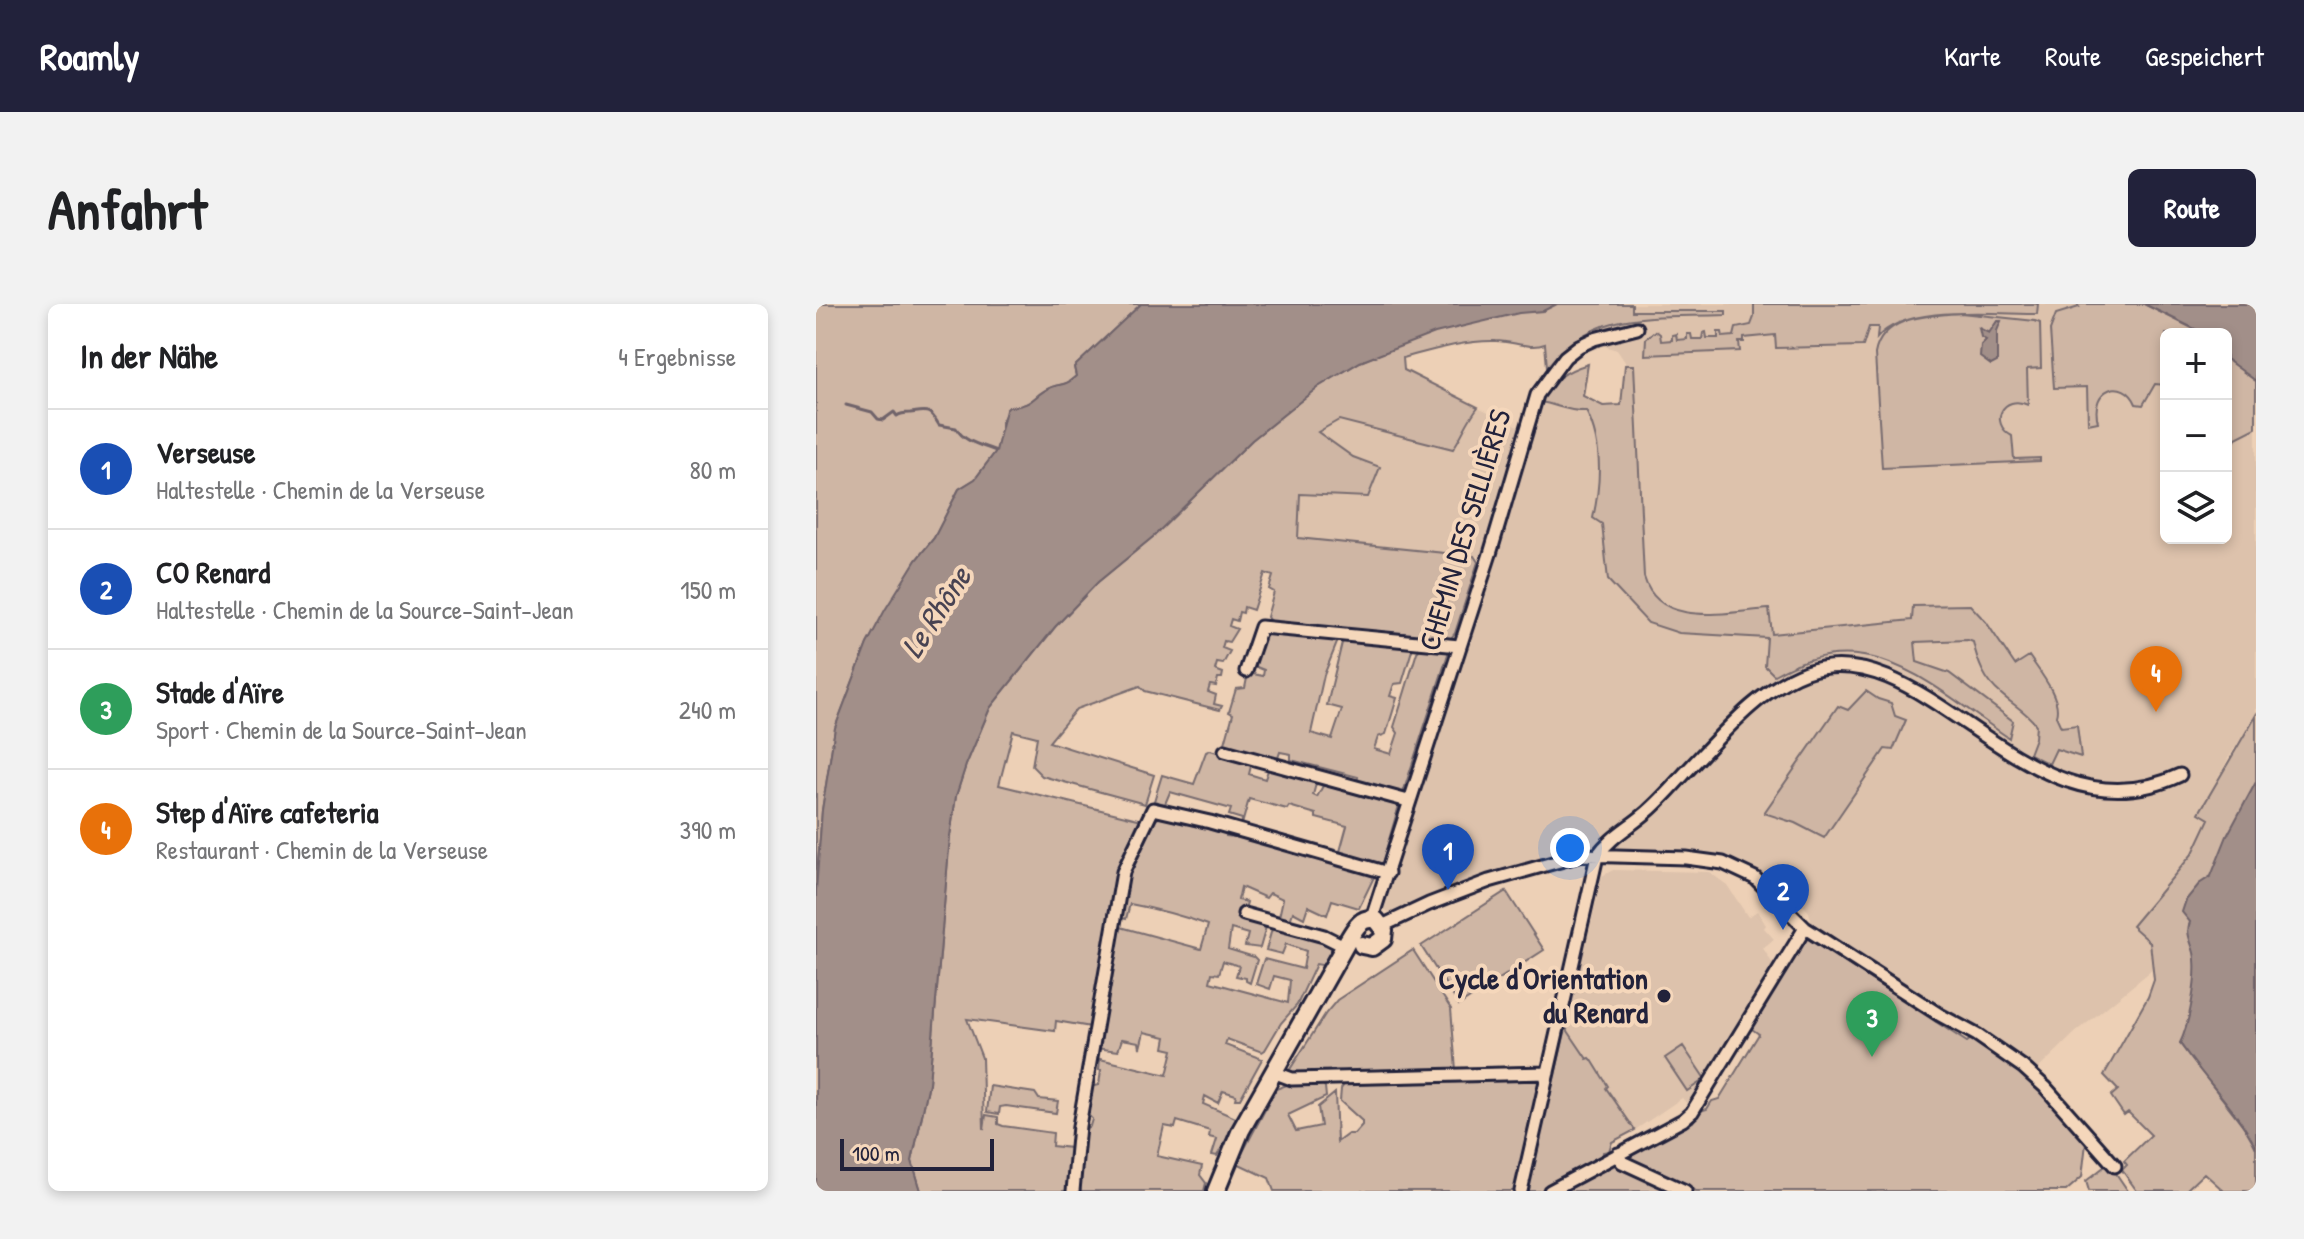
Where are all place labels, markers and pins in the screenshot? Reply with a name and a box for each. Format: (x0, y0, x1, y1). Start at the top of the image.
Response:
pin: 4 (2130, 646, 2182, 712)
pin: 1 (1422, 824, 1474, 890)
pin: 2 (1757, 864, 1809, 930)
place label: Cycle d'Orientation du Renard (1439, 958, 1648, 1032)
marker: Cycle d'Orientation du Renard (1655, 987, 1673, 1005)
pin: 3 (1846, 991, 1898, 1057)

